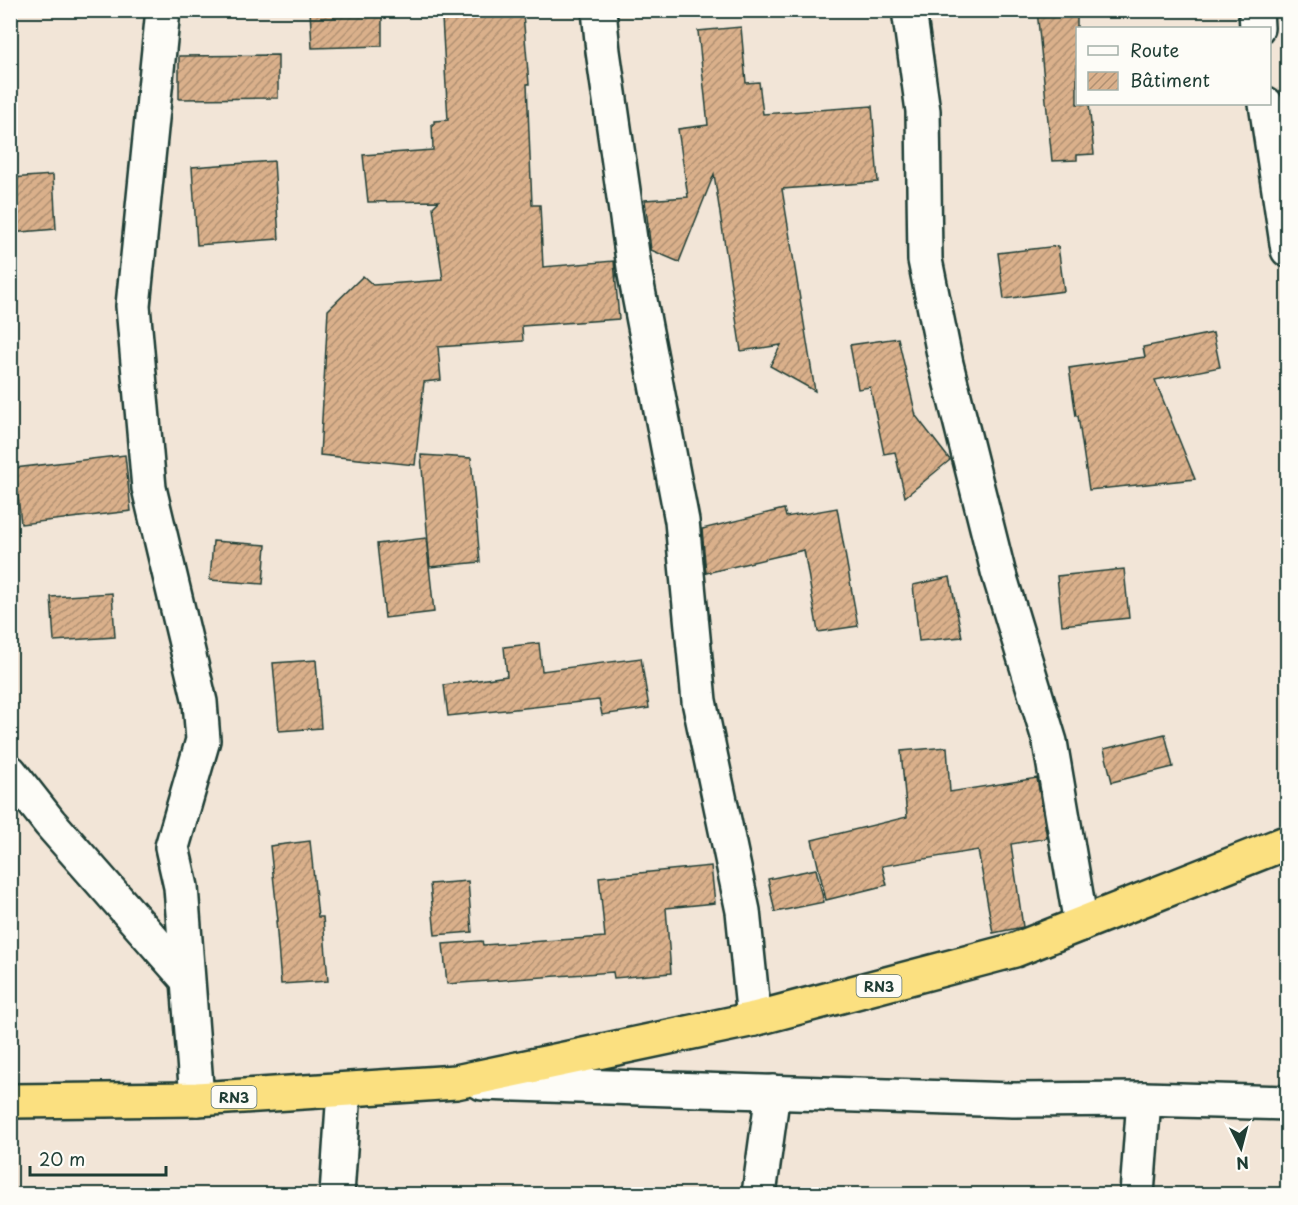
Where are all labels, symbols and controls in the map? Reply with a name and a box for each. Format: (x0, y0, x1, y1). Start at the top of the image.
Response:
legend (1076, 27, 1271, 105)
text: Route (1130, 36, 1180, 63)
text: Bâtiment (1130, 66, 1210, 93)
road number: RN3 (856, 975, 902, 997)
road number: RN3 (212, 1086, 256, 1108)
north arrow (1211, 1118, 1271, 1178)
scale bar (30, 1139, 166, 1177)
text: 20 m (39, 1145, 85, 1172)
text: N (1235, 1151, 1250, 1177)

